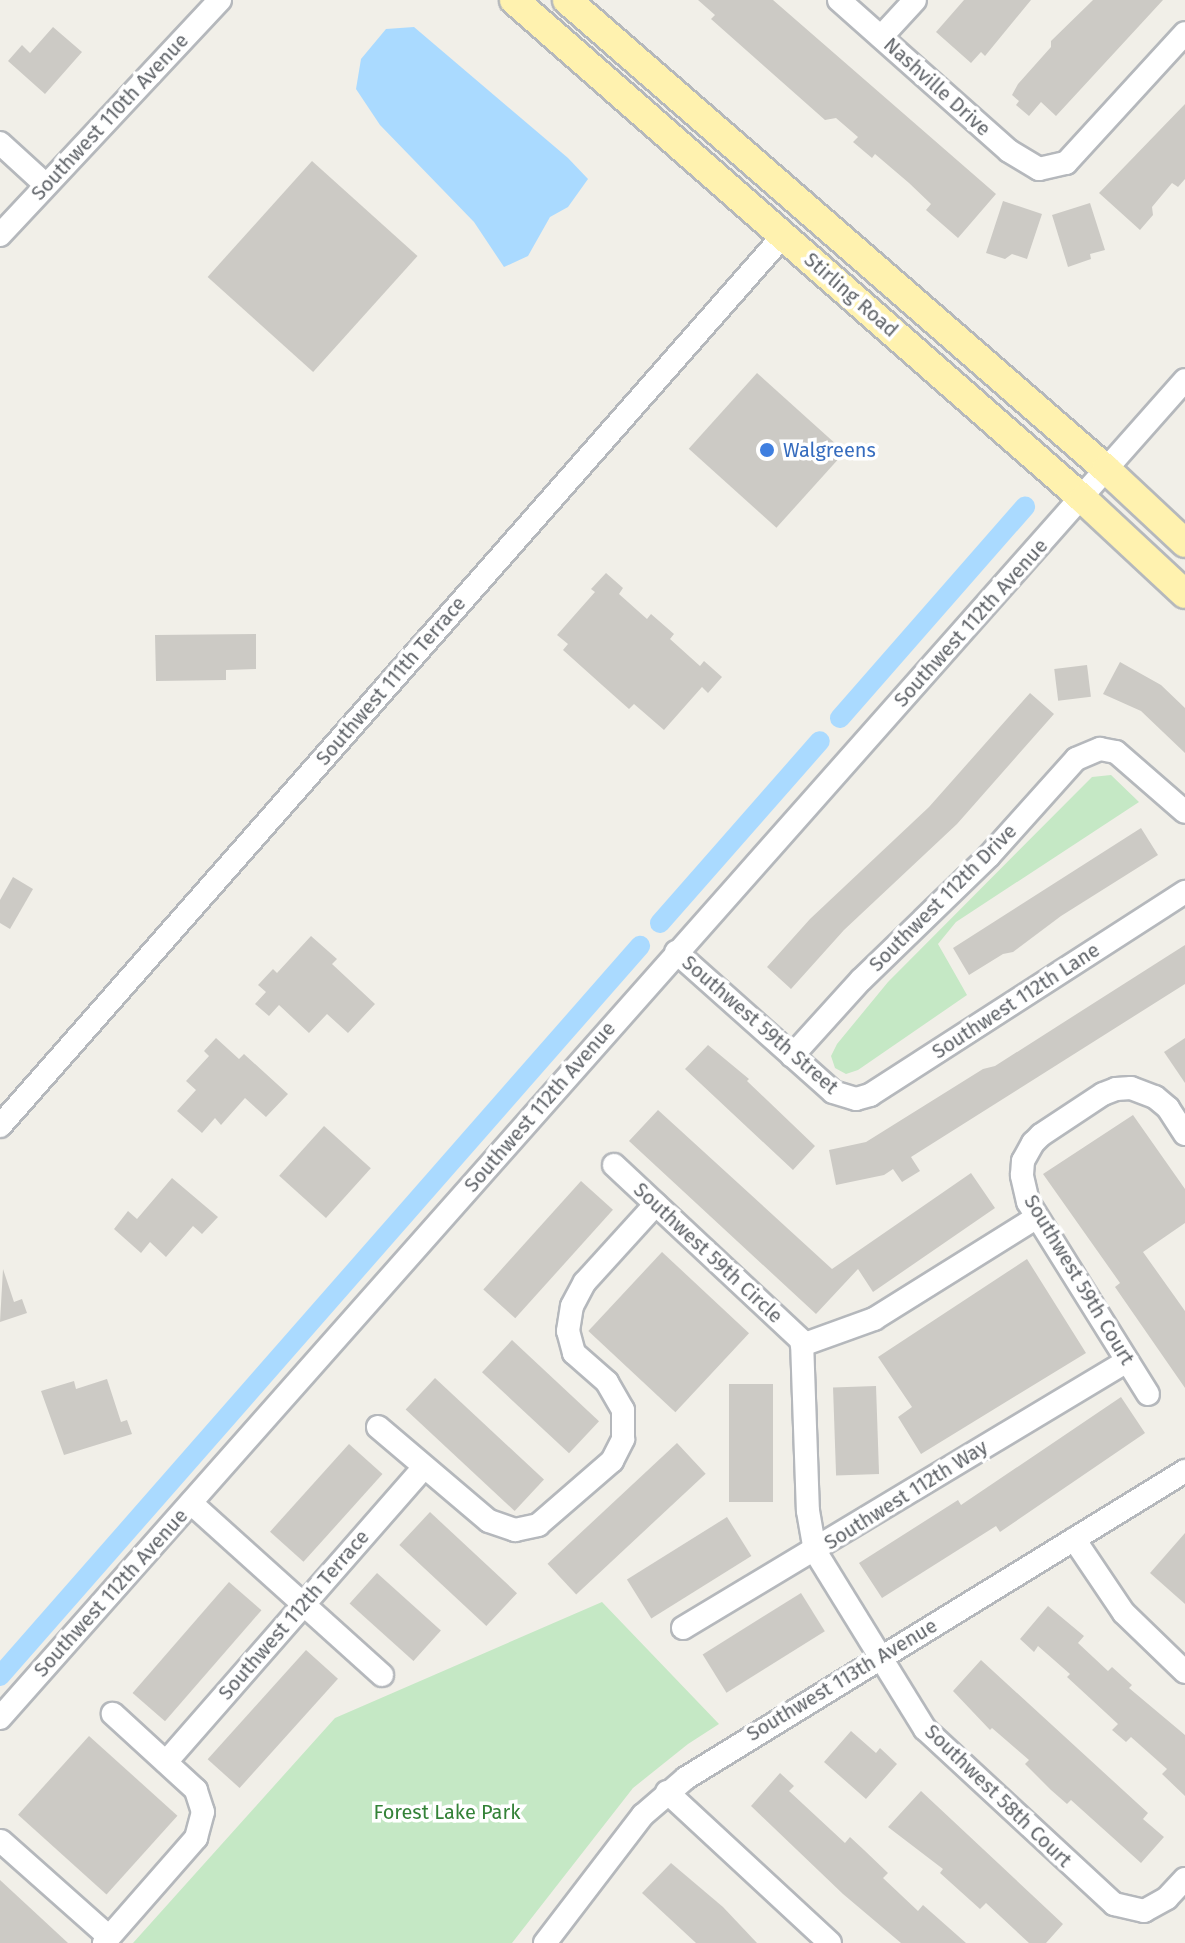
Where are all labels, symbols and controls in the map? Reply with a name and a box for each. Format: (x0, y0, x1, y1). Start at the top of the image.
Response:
street label: Southwest 110th Avenue (27, 29, 193, 205)
street label: Nashville Drive (879, 33, 995, 141)
street label: Stirling Road (799, 248, 903, 342)
place label: Walgreens (783, 438, 876, 462)
marker: Walgreens (758, 441, 776, 459)
street label: Southwest 112th Avenue (889, 534, 1053, 712)
street label: Southwest 111th Terrace (311, 592, 471, 770)
street label: Southwest 112th Drive (864, 819, 1022, 977)
street label: Southwest 112th Lane (928, 938, 1104, 1064)
street label: Southwest 59th Street (677, 951, 843, 1099)
street label: Southwest 112th Avenue (459, 1017, 621, 1197)
street label: Southwest 59th Circle (629, 1178, 787, 1328)
street label: Southwest 59th Court (1019, 1191, 1139, 1369)
street label: Southwest 112th Way (820, 1435, 992, 1555)
street label: Southwest 112th Avenue (29, 1504, 193, 1682)
street label: Southwest 112th Terrace (214, 1525, 374, 1705)
street label: Southwest 113th Avenue (742, 1614, 942, 1746)
street label: Southwest 58th Court (920, 1720, 1076, 1872)
park label: Forest Lake Park (374, 1800, 520, 1824)

